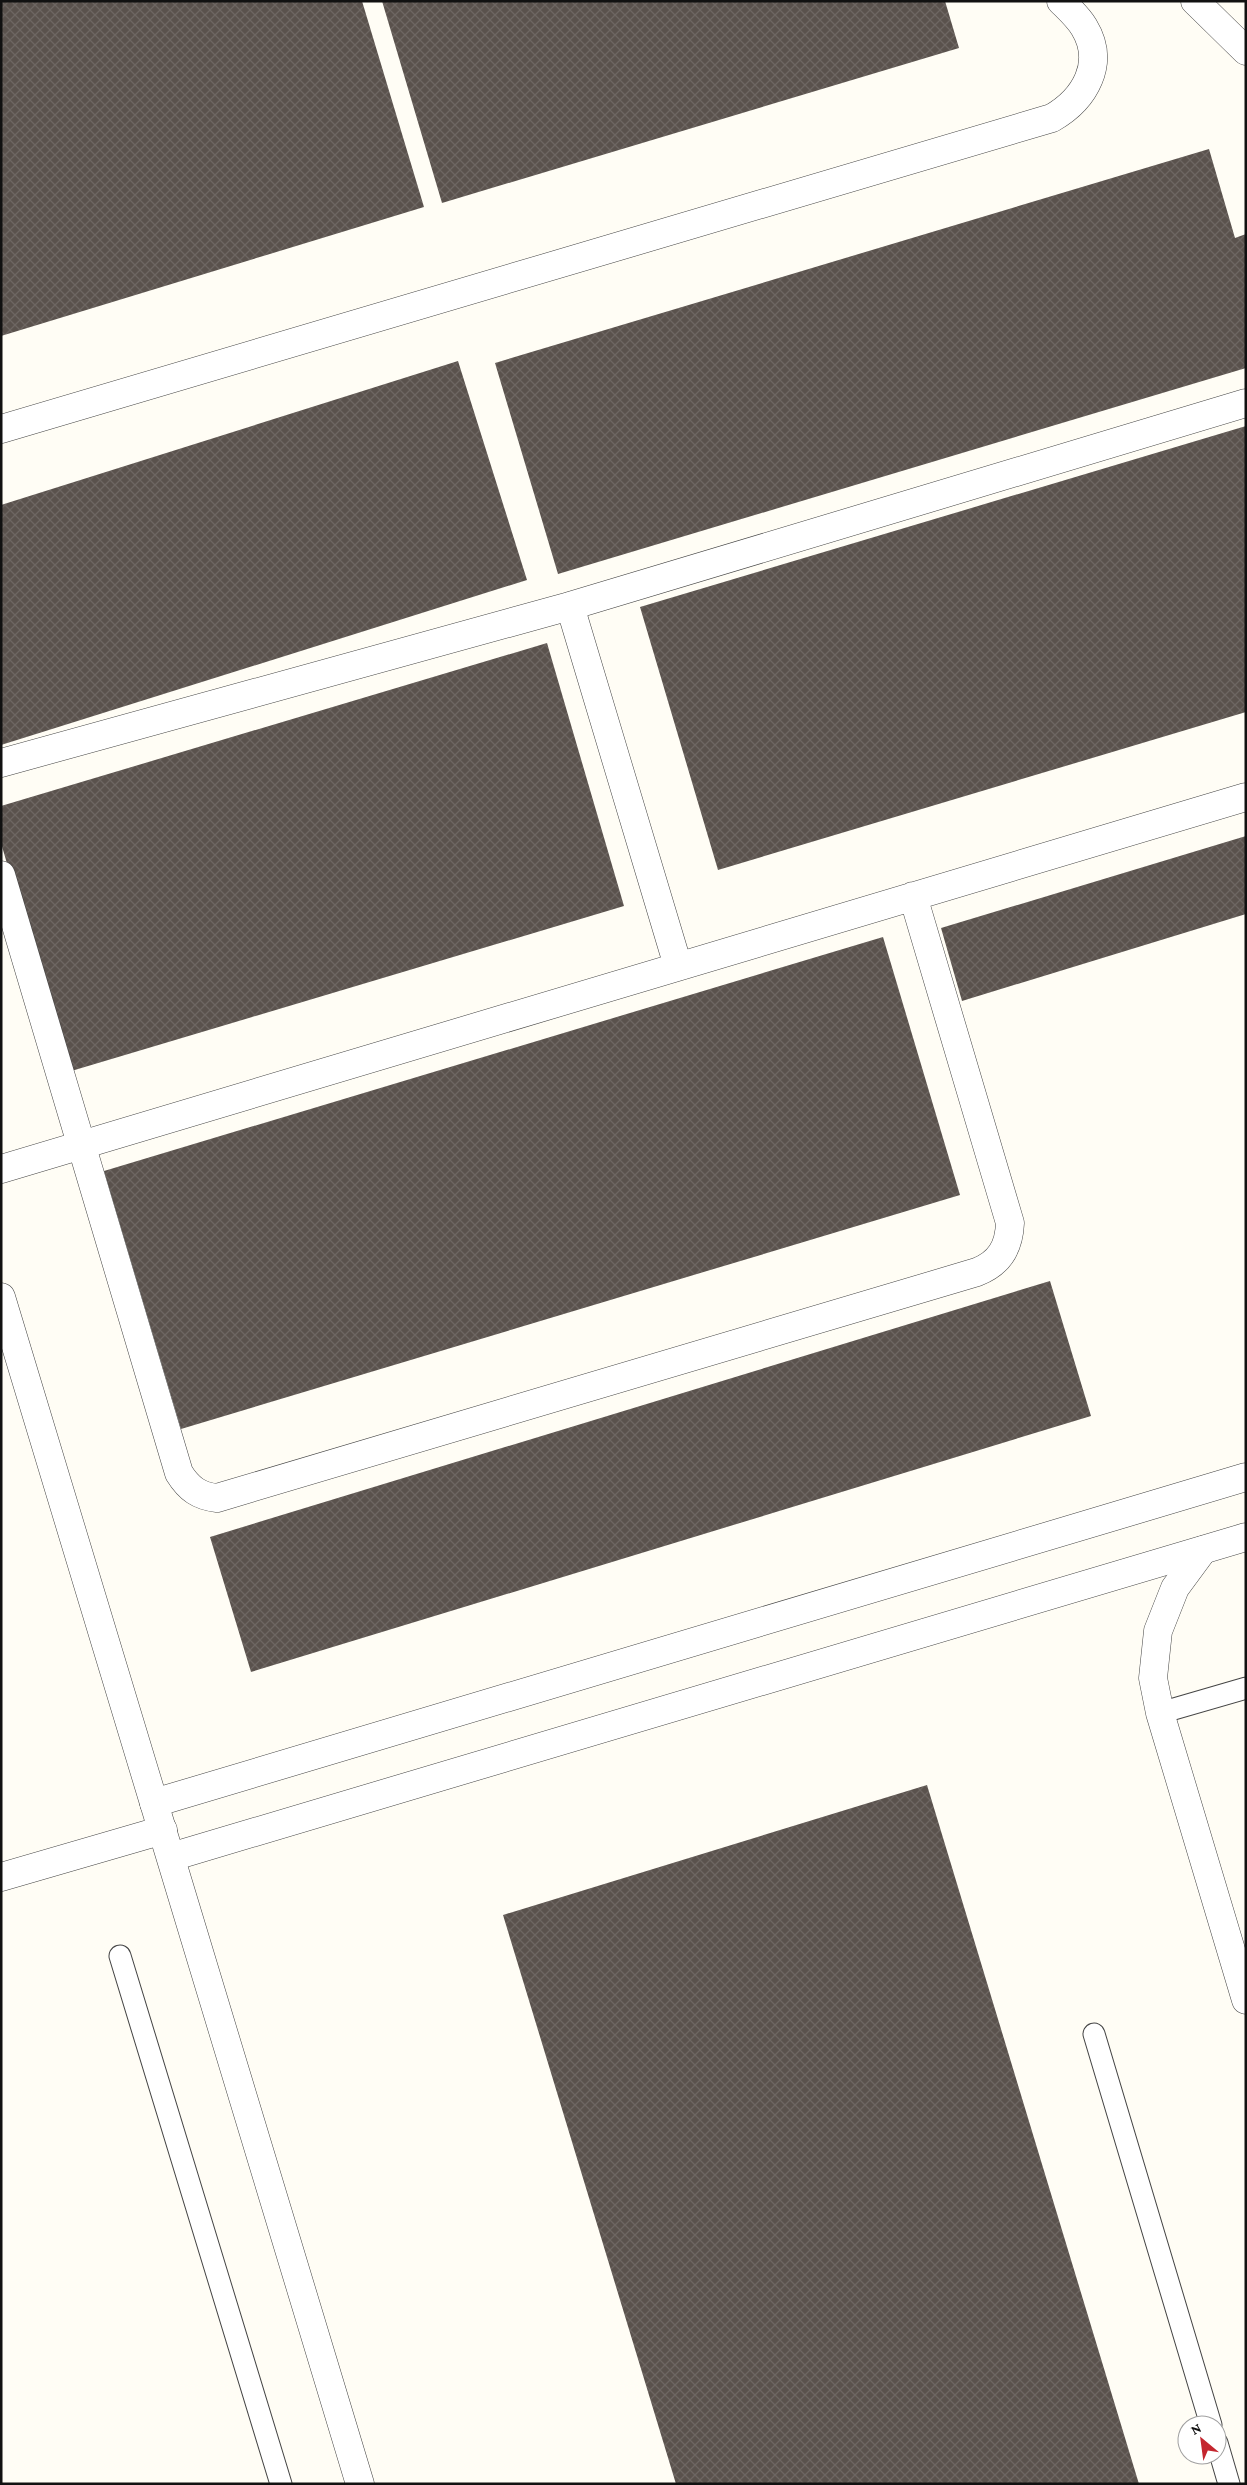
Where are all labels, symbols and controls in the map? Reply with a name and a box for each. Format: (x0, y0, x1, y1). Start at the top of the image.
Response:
north arrow (1177, 2415, 1227, 2465)
text: N (1188, 2419, 1204, 2438)

